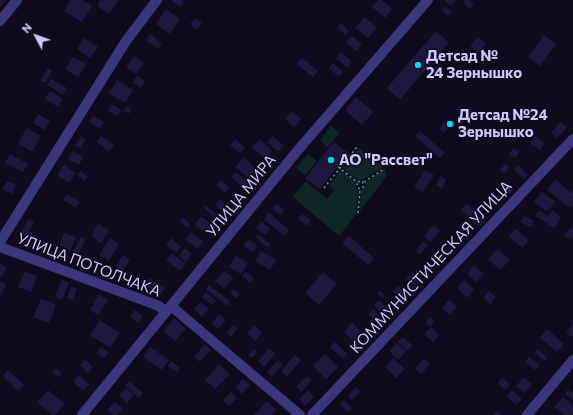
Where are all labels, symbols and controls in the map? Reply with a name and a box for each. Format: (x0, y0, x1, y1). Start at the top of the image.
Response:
north arrow (16, 16, 56, 56)
text: N (19, 20, 34, 35)
place label: Детсад № 24 Зернышко (426, 47, 522, 82)
marker: Детсад № 24 Зернышко (413, 60, 423, 70)
place label: Детсад №24 Зернышко (458, 106, 548, 141)
marker: Детсад №24 Зернышко (445, 119, 455, 129)
street label: УЛИЦА МИРА (202, 151, 280, 241)
place label: АО "Рассвет" (339, 151, 433, 169)
marker: АО "Рассвет" (326, 155, 336, 165)
street label: КОММУНИСТИЧЕСКАЯ УЛИЦА (346, 177, 516, 357)
street label: УЛИЦА ПОТОЛЧАКА (15, 229, 163, 301)

